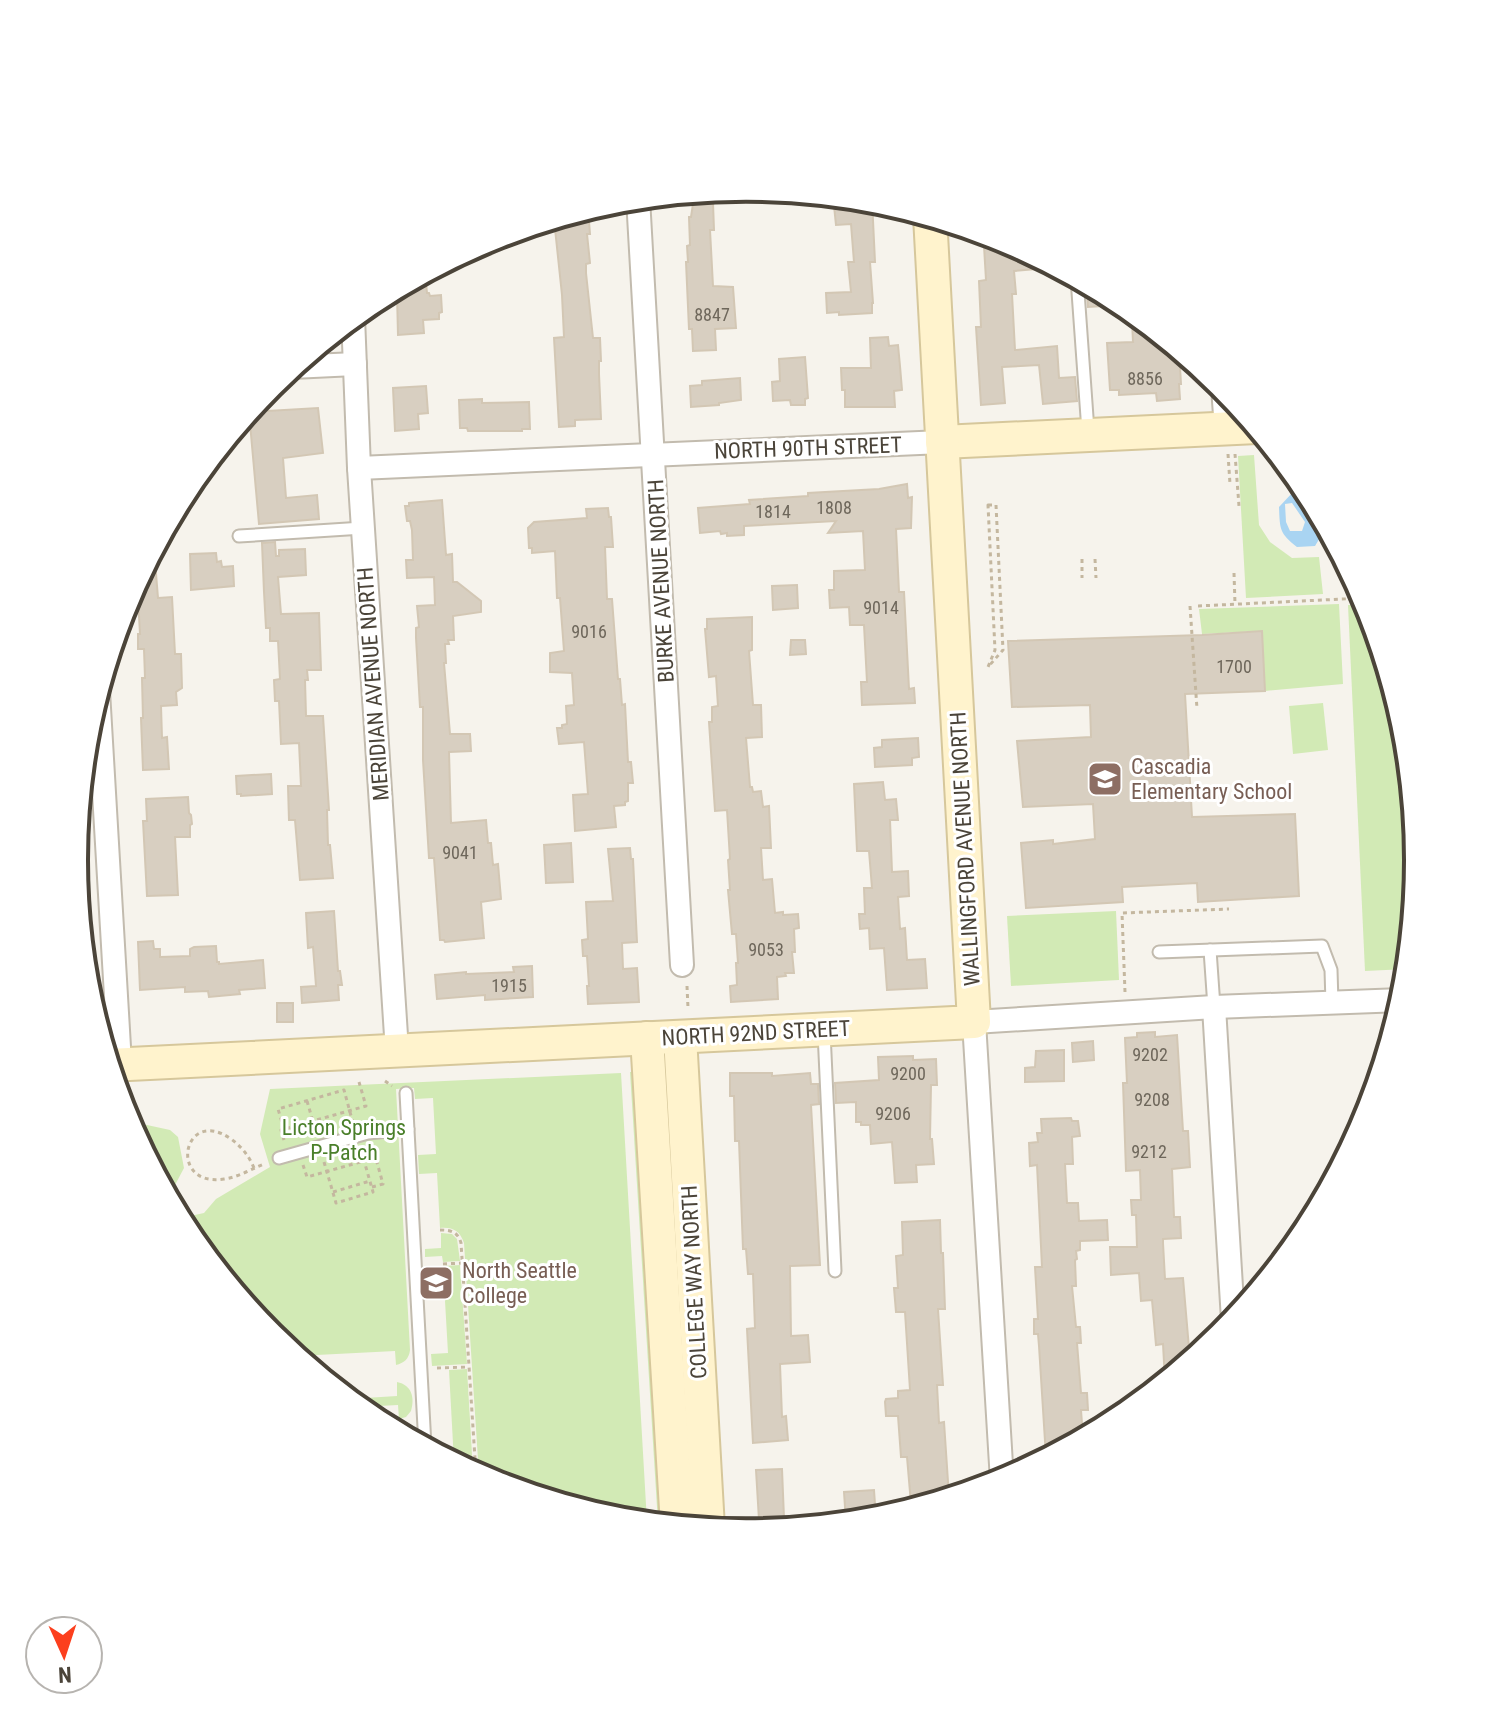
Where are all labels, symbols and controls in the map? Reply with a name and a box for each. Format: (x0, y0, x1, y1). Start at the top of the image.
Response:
house number: 8847 (694, 304, 730, 325)
house number: 8856 (1127, 368, 1163, 389)
street label: NORTH 90TH STREET (714, 432, 902, 464)
street label: BURKE AVENUE NORTH (643, 479, 679, 683)
house number: 1808 (816, 497, 852, 518)
house number: 1814 (755, 501, 791, 522)
street label: MERIDIAN AVENUE NORTH (352, 566, 394, 802)
house number: 9014 (863, 597, 899, 618)
house number: 9016 (571, 621, 607, 642)
house number: 1700 (1216, 656, 1252, 677)
street label: WALLINGFORD AVENUE NORTH (945, 711, 985, 987)
place label: Cascadia Elementary School (1131, 754, 1292, 804)
school or university icon: Cascadia Elementary School (1086, 760, 1124, 798)
house number: 9041 (442, 842, 478, 863)
house number: 9053 (748, 939, 784, 960)
house number: 1915 (491, 975, 527, 996)
street label: NORTH 92ND STREET (661, 1016, 851, 1050)
house number: 9202 (1132, 1044, 1168, 1065)
house number: 9200 (890, 1063, 926, 1084)
house number: 9208 (1134, 1089, 1170, 1110)
house number: 9206 (875, 1103, 911, 1124)
park label: Licton Springs P-Patch (282, 1115, 406, 1165)
house number: 9212 (1131, 1141, 1167, 1162)
street label: COLLEGE WAY NORTH (676, 1185, 712, 1379)
place label: North Seattle College (462, 1258, 577, 1308)
school or university icon: North Seattle College (417, 1264, 455, 1302)
north arrow (24, 1615, 104, 1695)
text: N (58, 1662, 72, 1687)

